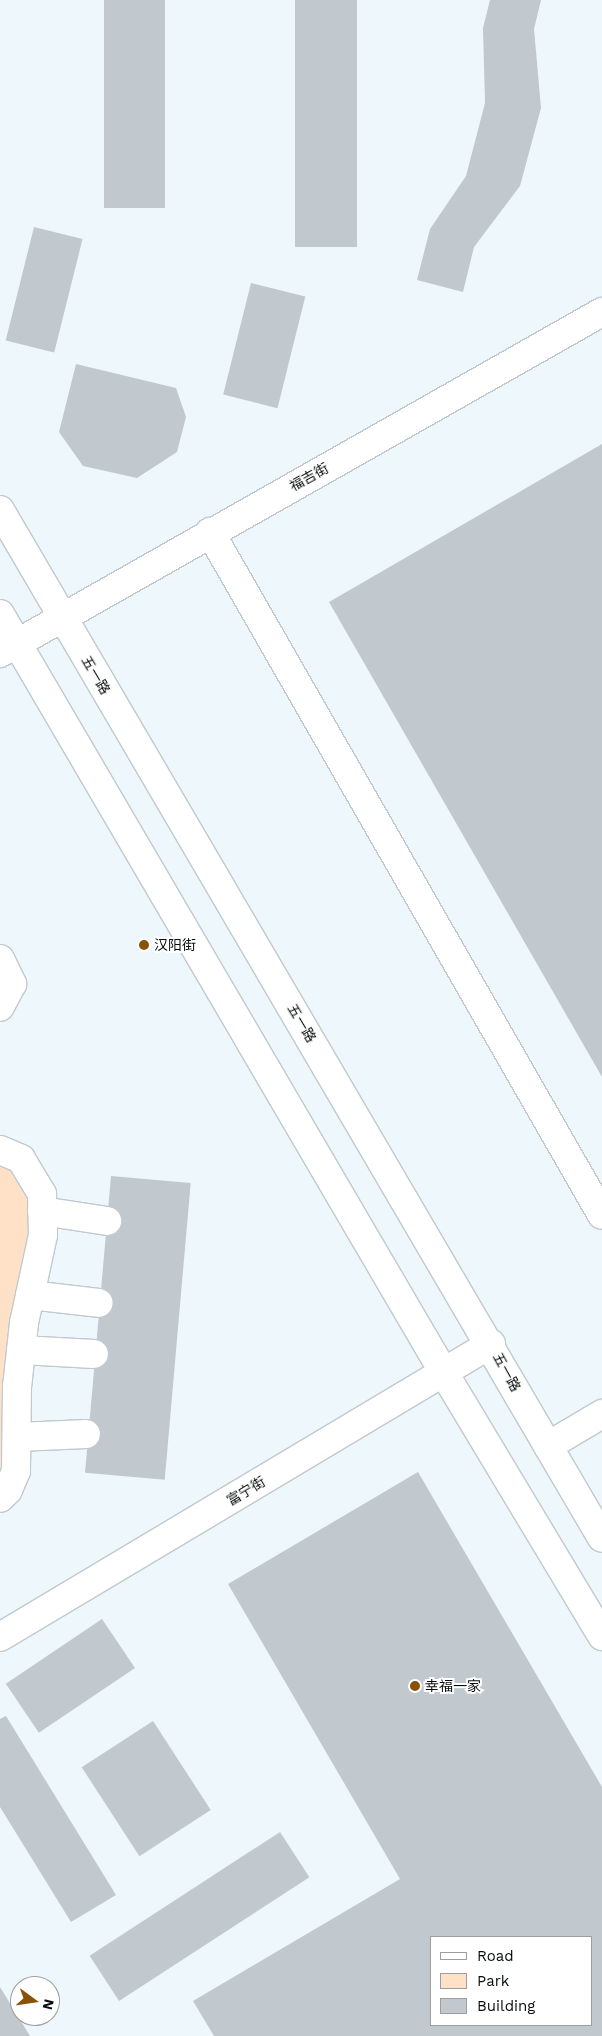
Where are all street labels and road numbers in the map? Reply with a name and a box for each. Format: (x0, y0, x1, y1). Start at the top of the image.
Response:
street label: 福吉街 (287, 459, 331, 495)
street label: 五一路 (78, 653, 114, 697)
street label: 五一路 (284, 1001, 320, 1045)
street label: 五一路 (489, 1350, 525, 1394)
street label: 富宁街 (224, 1473, 268, 1509)

